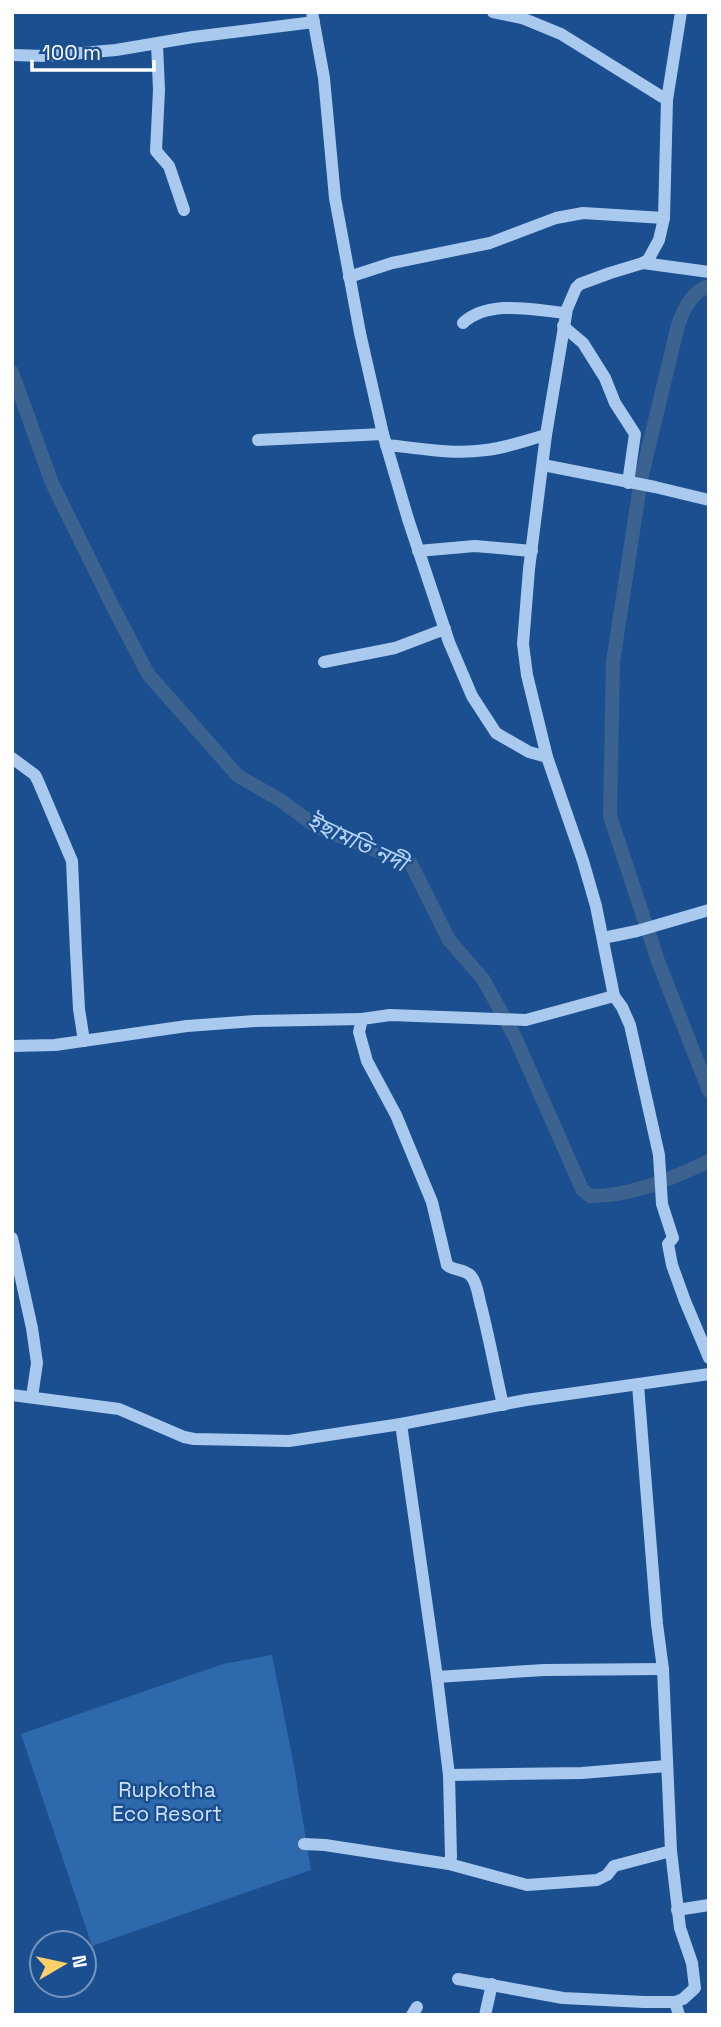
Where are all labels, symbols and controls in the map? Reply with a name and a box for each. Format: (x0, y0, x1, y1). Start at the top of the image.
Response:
scale bar (32, 28, 154, 72)
text: 100 m (42, 39, 101, 66)
water label: ইছামতি নদী (302, 806, 416, 880)
park label: Rupkotha Eco Resort (112, 1776, 222, 1827)
north arrow (28, 1929, 98, 1999)
text: N (66, 1953, 93, 1970)

